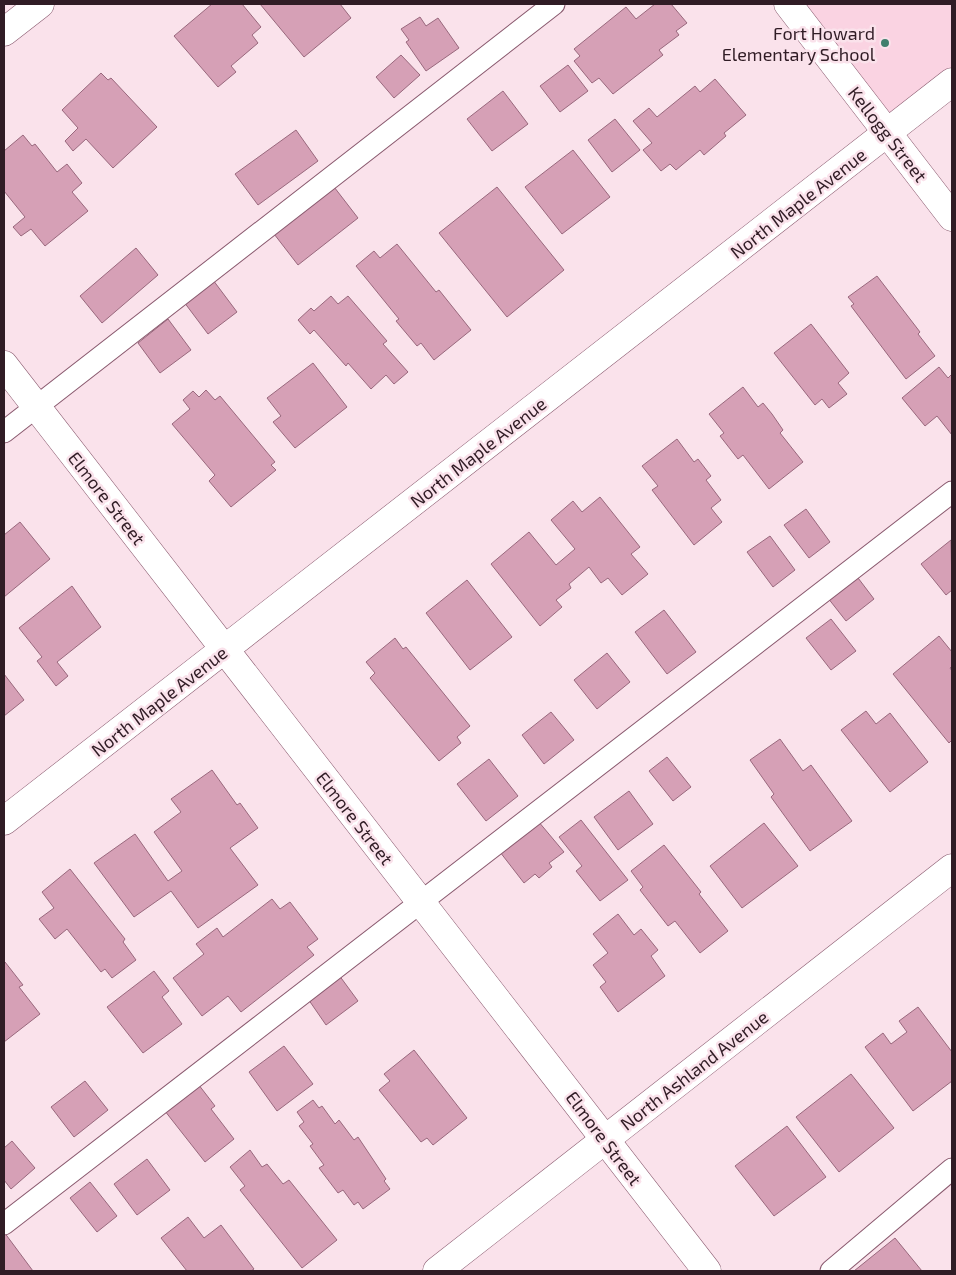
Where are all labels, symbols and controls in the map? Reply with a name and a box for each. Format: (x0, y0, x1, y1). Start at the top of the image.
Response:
place label: Fort Howard Elementary School (722, 22, 876, 65)
marker: Fort Howard Elementary School (879, 37, 891, 49)
street label: Kellogg Street (844, 82, 932, 186)
street label: North Maple Avenue (726, 143, 870, 263)
street label: North Maple Avenue (406, 392, 550, 512)
street label: Elmore Street (64, 447, 150, 549)
street label: North Maple Avenue (87, 641, 231, 761)
street label: Elmore Street (312, 767, 398, 869)
street label: North Ashland Avenue (616, 1005, 772, 1135)
street label: Elmore Street (561, 1087, 647, 1189)

